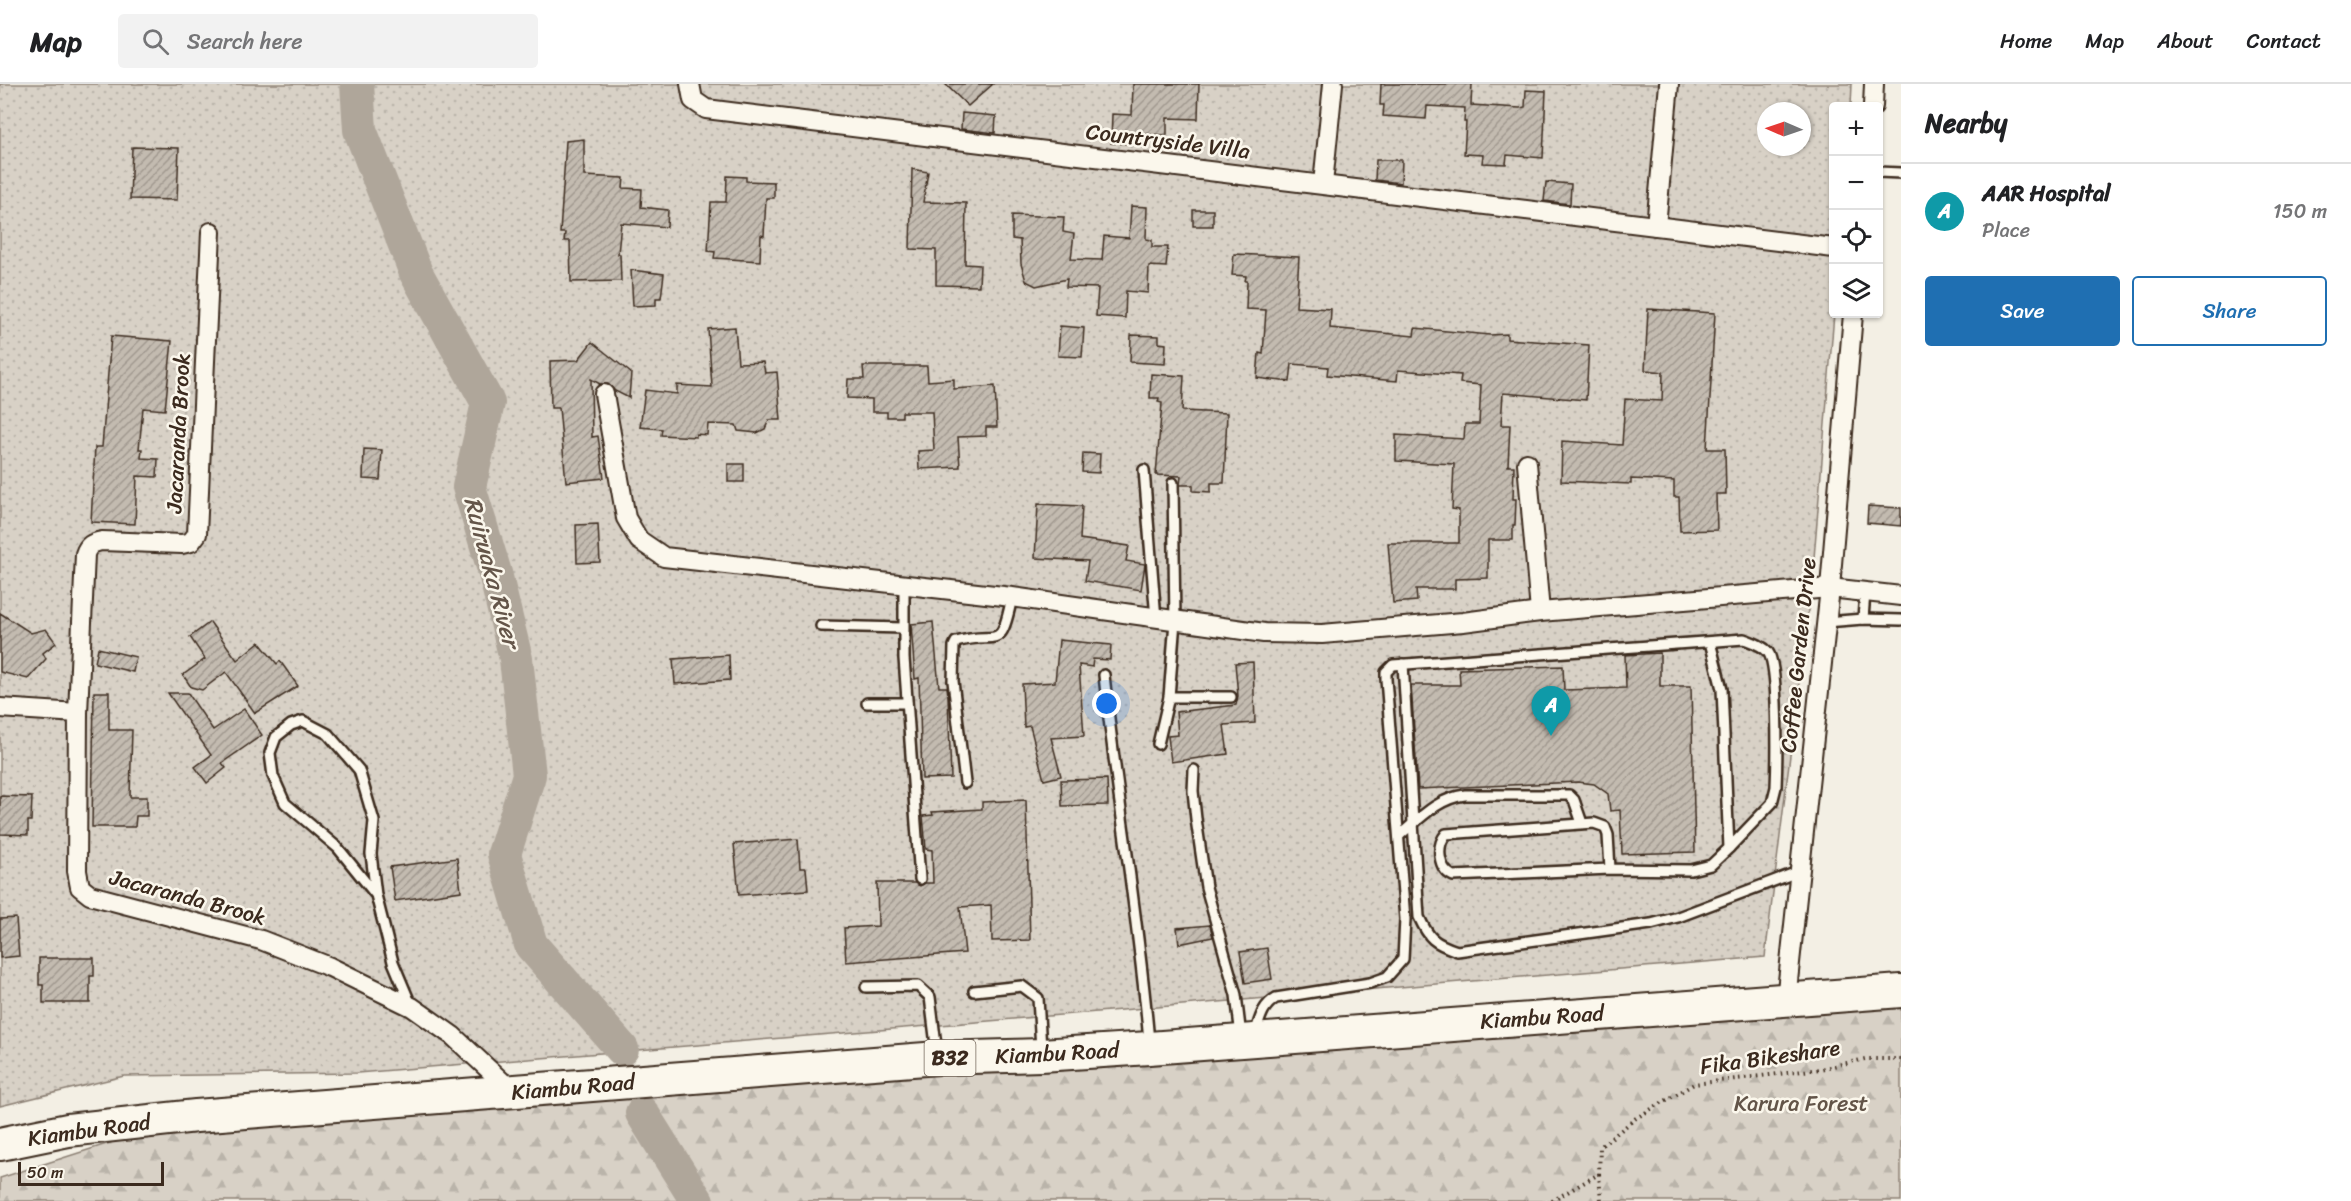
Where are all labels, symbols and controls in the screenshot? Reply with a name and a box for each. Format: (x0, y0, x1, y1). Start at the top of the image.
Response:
search box (118, 14, 538, 68)
text: Map (30, 17, 82, 66)
text: Search here (187, 22, 303, 61)
text: Home (2000, 22, 2052, 60)
text: Map (2085, 22, 2124, 60)
text: About (2157, 22, 2214, 60)
text: Contact (2247, 22, 2321, 60)
icon: search (139, 25, 172, 58)
text: Nearby (1925, 100, 2007, 146)
north arrow (1757, 102, 1811, 156)
map controls (1829, 102, 1883, 318)
button: + (1829, 102, 1883, 156)
street label: Countryside Villa (1084, 112, 1252, 170)
button: − (1829, 156, 1883, 210)
text: AAR Hospital (1982, 174, 2111, 213)
text: A (1938, 194, 1951, 229)
text: 150 m (2273, 194, 2327, 229)
button: locate (1829, 210, 1883, 264)
text: Place (1982, 213, 2030, 248)
button: layers (1829, 264, 1883, 318)
button: Save (1925, 276, 2120, 346)
button: Share (2132, 276, 2327, 346)
street label: Jacaranda Brook (154, 352, 202, 515)
water label: Ruiruaka River (452, 492, 533, 656)
street label: Coffee Garden Drive (1768, 555, 1828, 755)
pin: A (1532, 686, 1570, 736)
your location (1092, 689, 1121, 718)
street label: Jacaranda Brook (105, 857, 271, 937)
street label: Kiambu Road (1479, 993, 1607, 1041)
street label: Fika Bikeshare (1698, 1028, 1843, 1086)
street label: Kiambu Road (994, 1030, 1121, 1076)
road number: B32 (924, 1040, 976, 1076)
street label: Kiambu Road (510, 1062, 638, 1112)
park label: Karura Forest (1734, 1084, 1869, 1123)
street label: Kiambu Road (25, 1102, 154, 1158)
text: 50 m (27, 1158, 63, 1187)
scale bar (18, 1159, 164, 1186)

